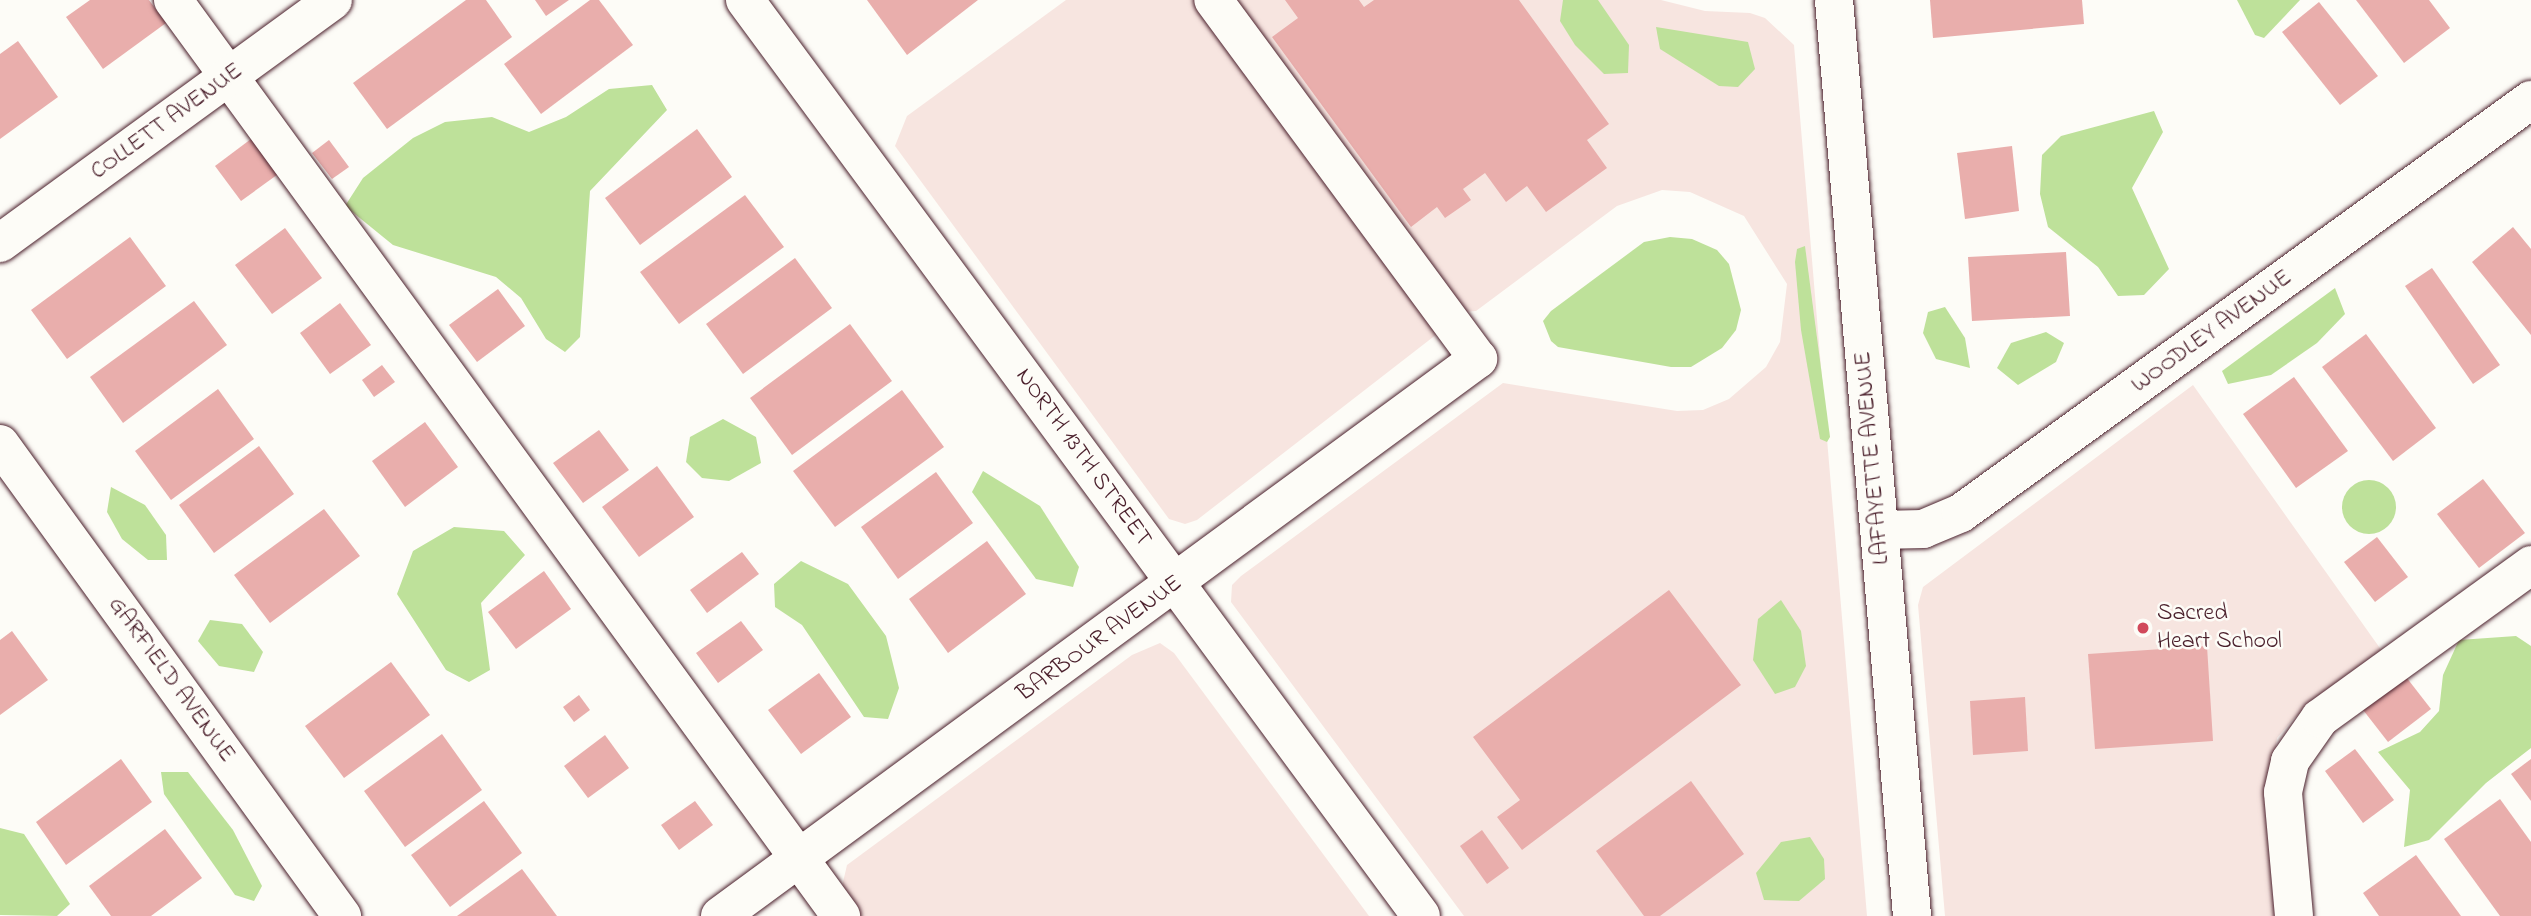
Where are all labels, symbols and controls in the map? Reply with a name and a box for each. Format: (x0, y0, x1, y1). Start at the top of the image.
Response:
street label: COLLETT AVENUE (86, 57, 248, 187)
street label: WOODLEY AVENUE (2126, 264, 2298, 400)
street label: LAFAYETTE AVENUE (1849, 350, 1897, 566)
street label: NORTH 13TH STREET (1008, 363, 1158, 553)
street label: BARBOUR AVENUE (1012, 569, 1188, 709)
street label: GARFIELD AVENUE (101, 592, 241, 768)
place label: Sacred Heart School (2157, 600, 2282, 656)
marker: Sacred Heart School (2135, 620, 2151, 636)

